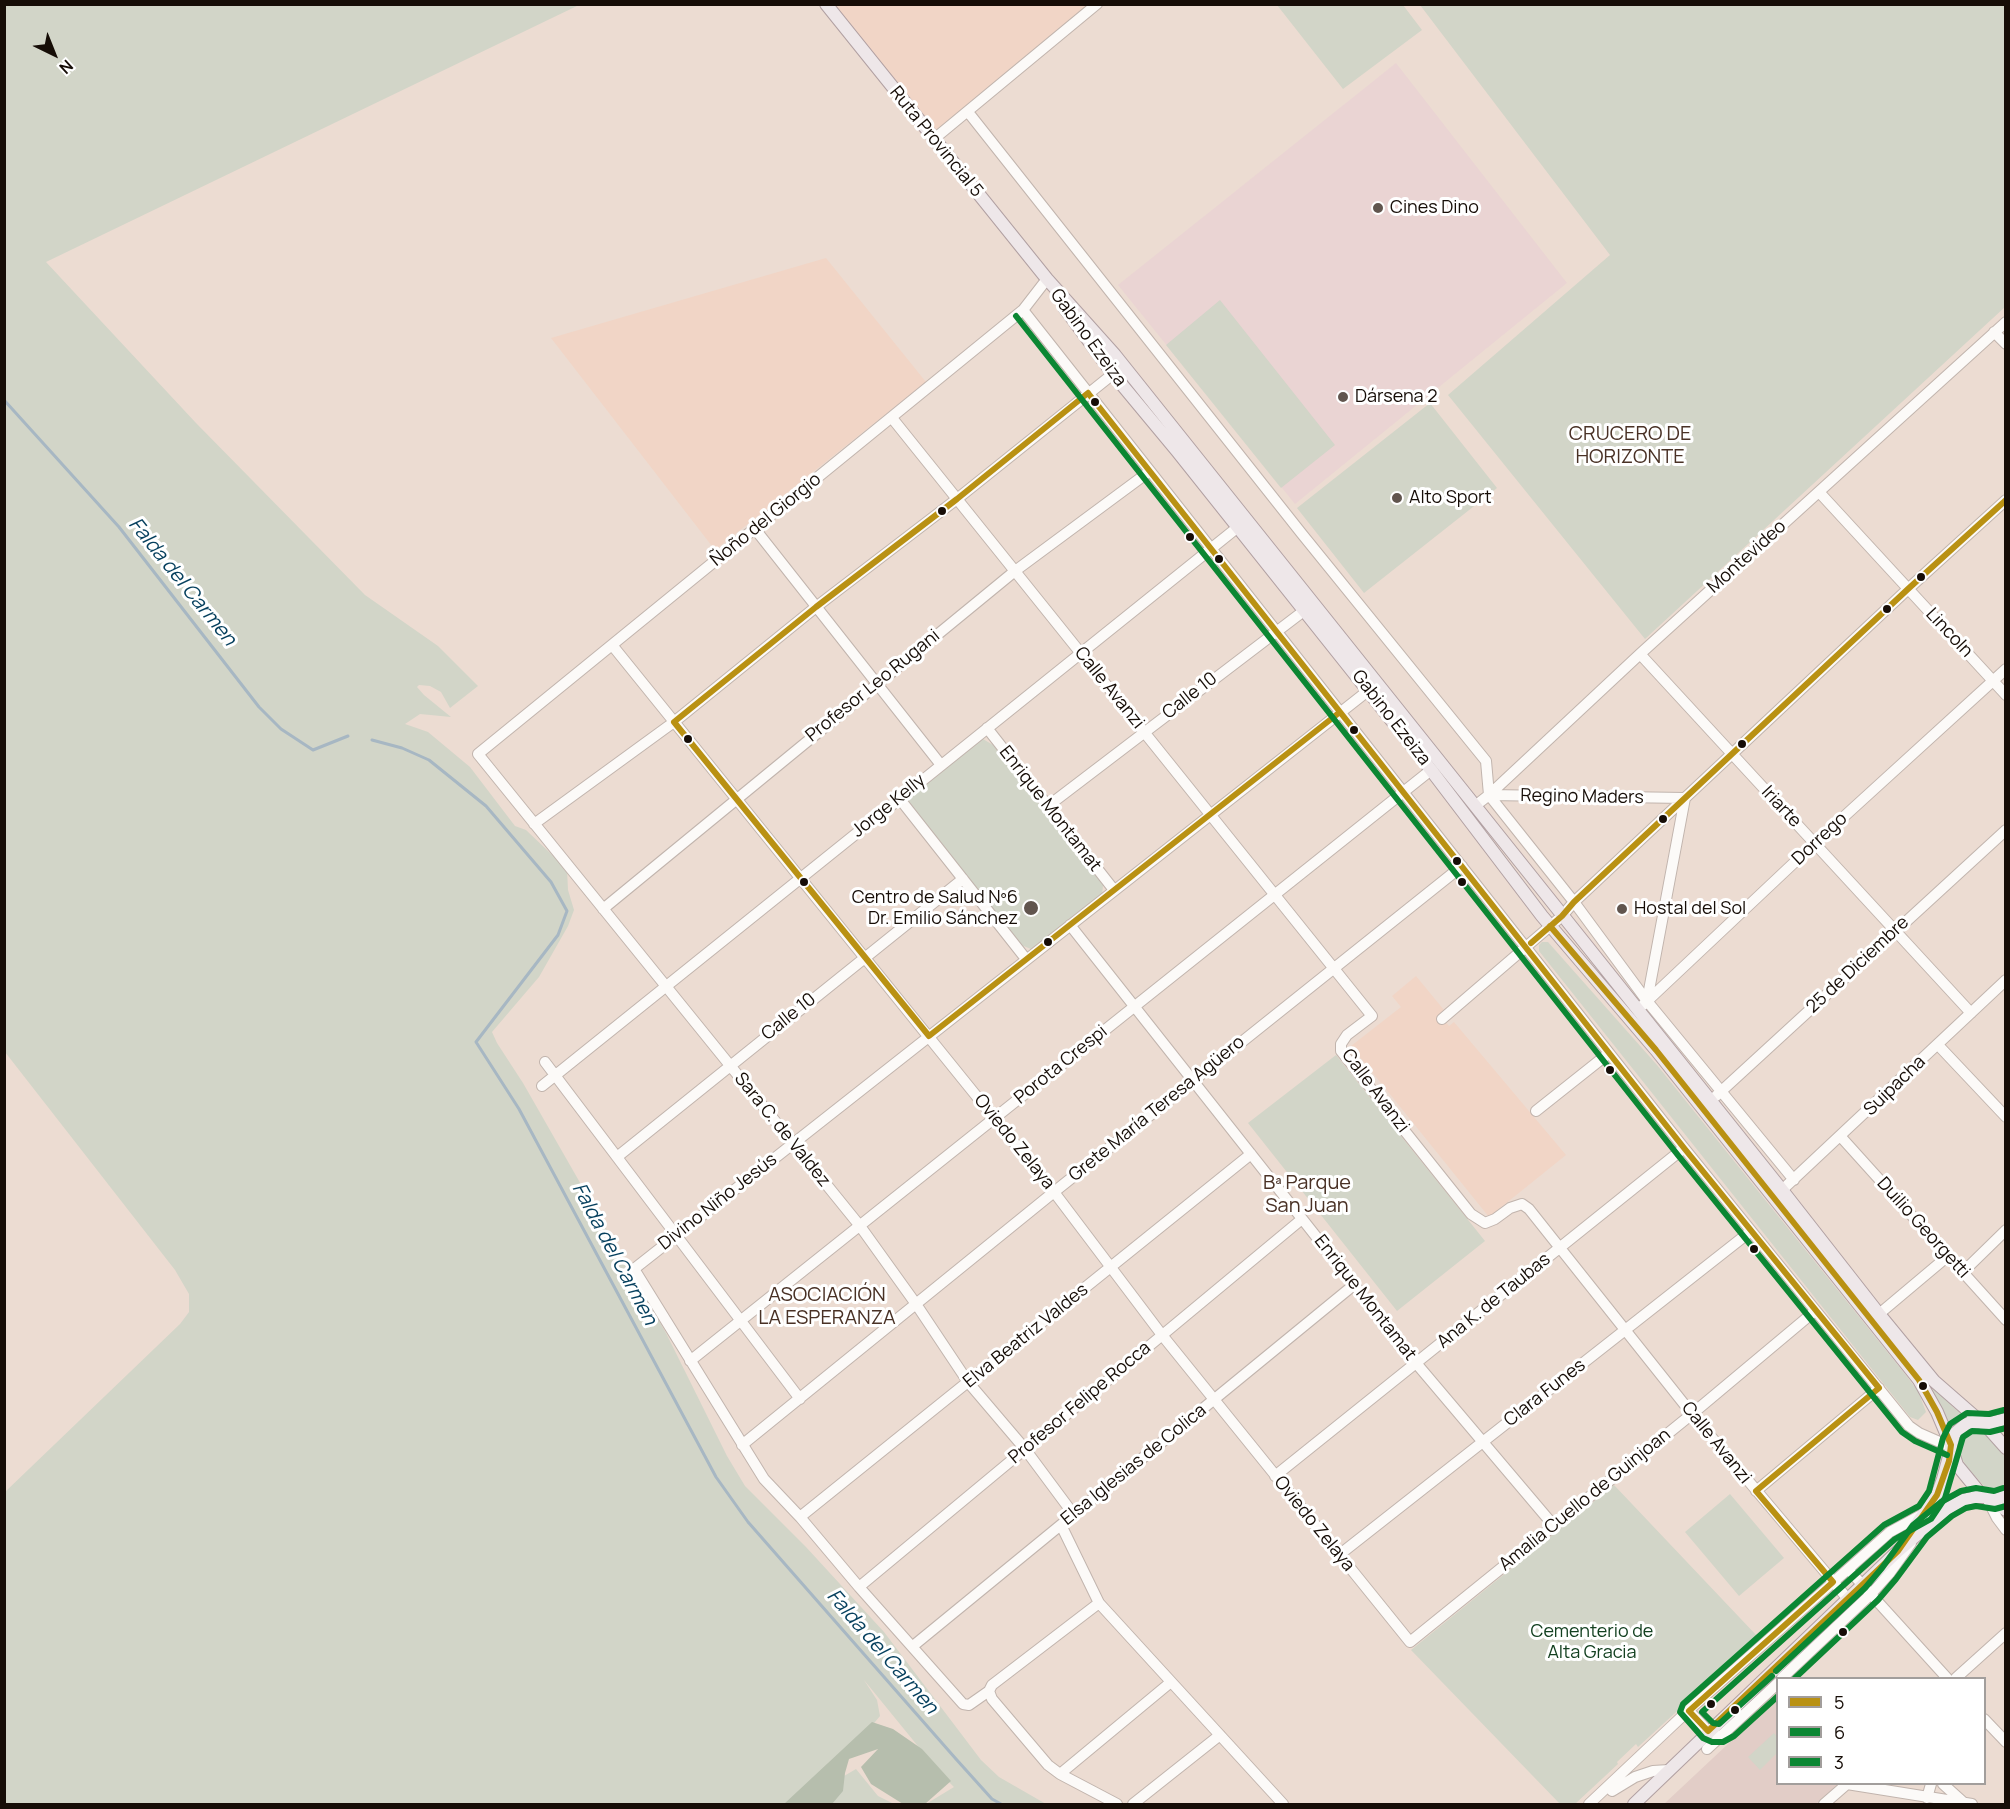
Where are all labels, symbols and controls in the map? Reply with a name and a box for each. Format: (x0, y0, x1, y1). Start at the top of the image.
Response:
north arrow (24, 24, 84, 84)
text: N (55, 55, 78, 79)
street label: Ruta Provincial 5 (885, 82, 987, 202)
place label: Cines Dino (1390, 197, 1479, 219)
marker: Cines Dino (1371, 201, 1385, 215)
street label: Gabino Ezeiza (1045, 285, 1131, 391)
place label: Dársena 2 (1355, 386, 1437, 408)
marker: Dársena 2 (1336, 390, 1350, 404)
unlabelled marker (1089, 396, 1101, 408)
district label: CRUCERO DE HORIZONTE (1561, 422, 1699, 469)
street label: Ñoño del Giorgio (706, 469, 826, 571)
place label: Alto Sport (1409, 487, 1492, 509)
marker: Alto Sport (1390, 491, 1404, 505)
unlabelled marker (936, 505, 948, 517)
water label: Falda del Carmen (123, 513, 241, 651)
street label: Montevideo (1703, 516, 1791, 598)
unlabelled marker (1184, 531, 1196, 543)
unlabelled marker (1213, 553, 1225, 565)
unlabelled marker (1915, 571, 1927, 583)
unlabelled marker (1881, 603, 1893, 615)
street label: Lincoln (1921, 604, 1977, 662)
street label: Profesor Leo Rugani (802, 625, 944, 747)
street label: Calle Avanzi (1069, 643, 1149, 733)
street label: Gabino Ezeiza (1347, 666, 1435, 770)
street label: Calle 10 (1158, 668, 1222, 724)
unlabelled marker (1348, 724, 1360, 736)
unlabelled marker (682, 733, 694, 745)
unlabelled marker (1736, 738, 1748, 750)
street label: Enrique Montamat (994, 742, 1106, 876)
street label: Jorge Kelly (848, 770, 930, 842)
street label: Iriarte (1756, 782, 1806, 832)
street label: Regino Maders (1520, 785, 1644, 809)
street label: Dorrego (1788, 808, 1852, 870)
unlabelled marker (1657, 813, 1669, 825)
unlabelled marker (1451, 855, 1463, 867)
unlabelled marker (798, 876, 810, 888)
unlabelled marker (1456, 876, 1468, 888)
place label: Centro de Salud Nº6 Dr. Emilio Sánchez (852, 887, 1018, 930)
place label: Hostal del Sol (1634, 898, 1746, 920)
marker: Centro de Salud Nº6 Dr. Emilio Sánchez (1022, 899, 1040, 917)
marker: Hostal del Sol (1615, 902, 1629, 916)
street label: 25 de Diciembre (1802, 912, 1914, 1018)
unlabelled marker (1042, 936, 1054, 948)
street label: Calle 10 (758, 989, 820, 1045)
street label: Porota Crespi (1010, 1021, 1112, 1109)
street label: Grete María Teresa Agüero (1065, 1031, 1249, 1187)
street label: Calle Avanzi (1337, 1045, 1413, 1137)
street label: Suipacha (1860, 1051, 1930, 1121)
unlabelled marker (1604, 1064, 1616, 1076)
street label: Sara C. de Valdez (729, 1069, 835, 1191)
street label: Oviedo Zelaya (969, 1090, 1059, 1194)
street label: Divino Niño Jesús (654, 1149, 782, 1255)
district label: Bª Parque San Juan (1259, 1171, 1355, 1218)
street label: Duilio Georgetti (1872, 1173, 1974, 1283)
water label: Falda del Carmen (566, 1179, 662, 1329)
street label: Enrique Montamat (1309, 1231, 1421, 1365)
unlabelled marker (1748, 1243, 1760, 1255)
street label: Ana K. de Taubas (1433, 1249, 1555, 1353)
street label: Elva Beatriz Valdes (959, 1279, 1093, 1393)
district label: ASOCIACIÓN LA ESPERANZA (749, 1283, 905, 1330)
street label: Profesor Felipe Rocca (1005, 1337, 1155, 1469)
street label: Clara Funes (1500, 1355, 1590, 1431)
unlabelled marker (1917, 1380, 1929, 1392)
street label: Calle Avanzi (1676, 1398, 1756, 1488)
street label: Elsa Iglesias de Colica (1057, 1400, 1211, 1530)
street label: Amalia Cuello de Guinjoan (1495, 1424, 1675, 1576)
street label: Oviedo Zelaya (1269, 1472, 1359, 1576)
water label: Falda del Carmen (821, 1585, 943, 1719)
park label: Cementerio de Alta Gracia (1531, 1621, 1653, 1664)
unlabelled marker (1837, 1626, 1849, 1638)
legend (1776, 1677, 1986, 1785)
text: 5 (1834, 1690, 1844, 1714)
unlabelled marker (1705, 1698, 1717, 1710)
unlabelled marker (1729, 1704, 1741, 1716)
text: 6 (1834, 1720, 1845, 1744)
text: 3 (1834, 1750, 1844, 1774)

